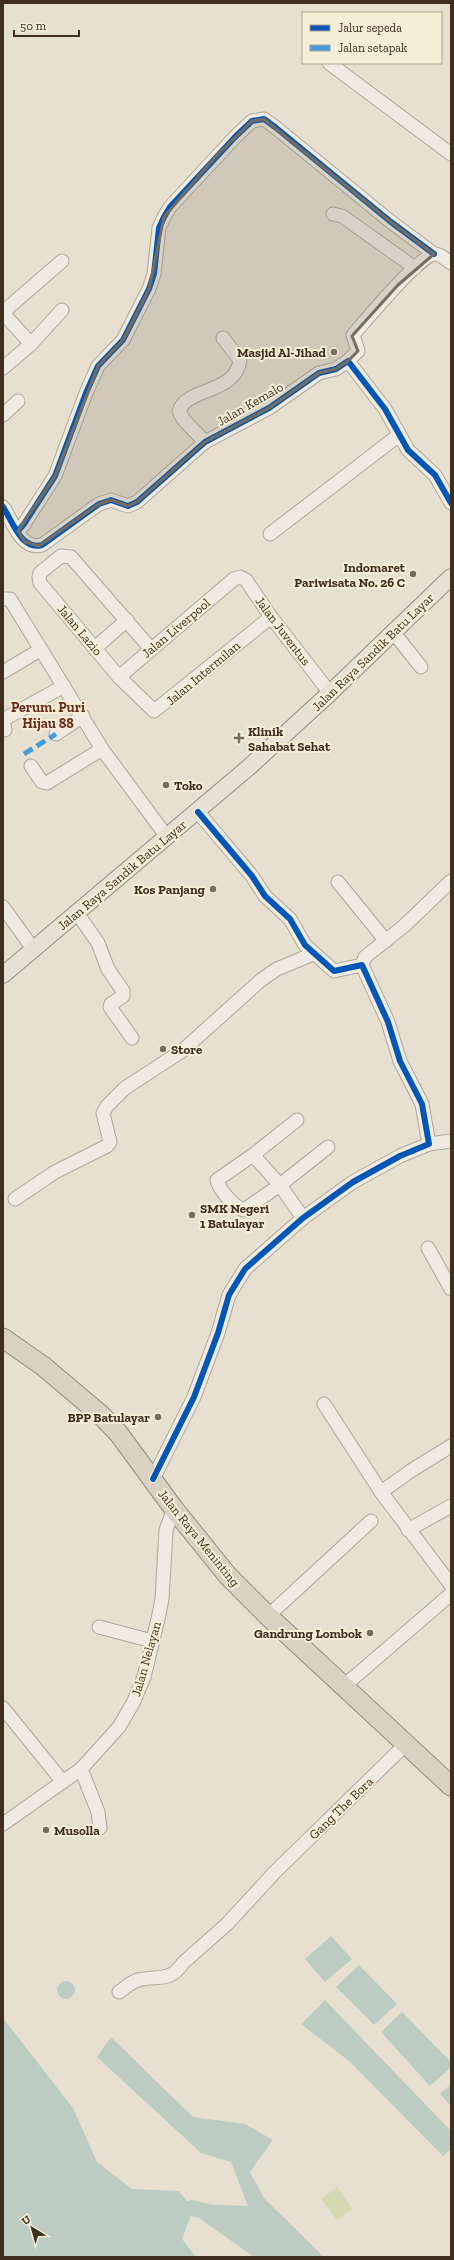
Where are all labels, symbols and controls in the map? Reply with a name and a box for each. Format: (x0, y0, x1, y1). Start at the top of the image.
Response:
scale bar (14, 12, 79, 38)
legend (302, 12, 442, 64)
text: 50 m (20, 19, 47, 33)
text: Jalur sepeda (338, 21, 402, 35)
text: Jalan setapak (338, 41, 408, 55)
place label: Masjid Al-Jihad (237, 345, 327, 361)
marker: Masjid Al-Jihad (329, 347, 339, 357)
street label: Jalan Kemalo (214, 379, 286, 429)
place label: Indomaret Pariwisata No. 26 C (294, 560, 406, 590)
marker: Indomaret Pariwisata No. 26 C (408, 569, 418, 579)
street label: Jalan Raya Sandik Batu Layar (309, 590, 437, 714)
street label: Jalan Juventus (252, 594, 314, 669)
street label: Jalan Liverpool (139, 595, 214, 661)
street label: Jalan Lazio (54, 602, 106, 659)
street label: Jalan Intermilan (163, 637, 244, 708)
district label: Perum. Puri Hijau 88 (11, 699, 85, 732)
place label: Klinik Sahabat Sehat (248, 724, 331, 754)
marker: Klinik Sahabat Sehat (233, 732, 245, 744)
place label: Toko (174, 778, 203, 793)
marker: Toko (161, 780, 171, 790)
street label: Jalan Raya Sandik Batu Layar (54, 817, 190, 933)
place label: Kos Panjang (134, 882, 206, 898)
marker: Kos Panjang (208, 884, 218, 894)
place label: Store (171, 1042, 203, 1057)
marker: Store (158, 1044, 168, 1054)
place label: SMK Negeri 1 Batulayar (200, 1201, 269, 1231)
marker: SMK Negeri 1 Batulayar (187, 1210, 197, 1220)
place label: BPP Batulayar (67, 1410, 150, 1425)
marker: BPP Batulayar (153, 1412, 163, 1422)
street label: Jalan Raya Meninting (155, 1486, 243, 1590)
street label: Jalan Nelayan (128, 1619, 164, 1698)
place label: Gandrung Lombok (254, 1626, 362, 1641)
marker: Gandrung Lombok (365, 1628, 375, 1638)
street label: Gang The Bora (306, 1773, 377, 1842)
place label: Musolla (54, 1823, 100, 1838)
marker: Musolla (41, 1825, 51, 1835)
north arrow (12, 2208, 52, 2248)
text: U (19, 2213, 33, 2228)

